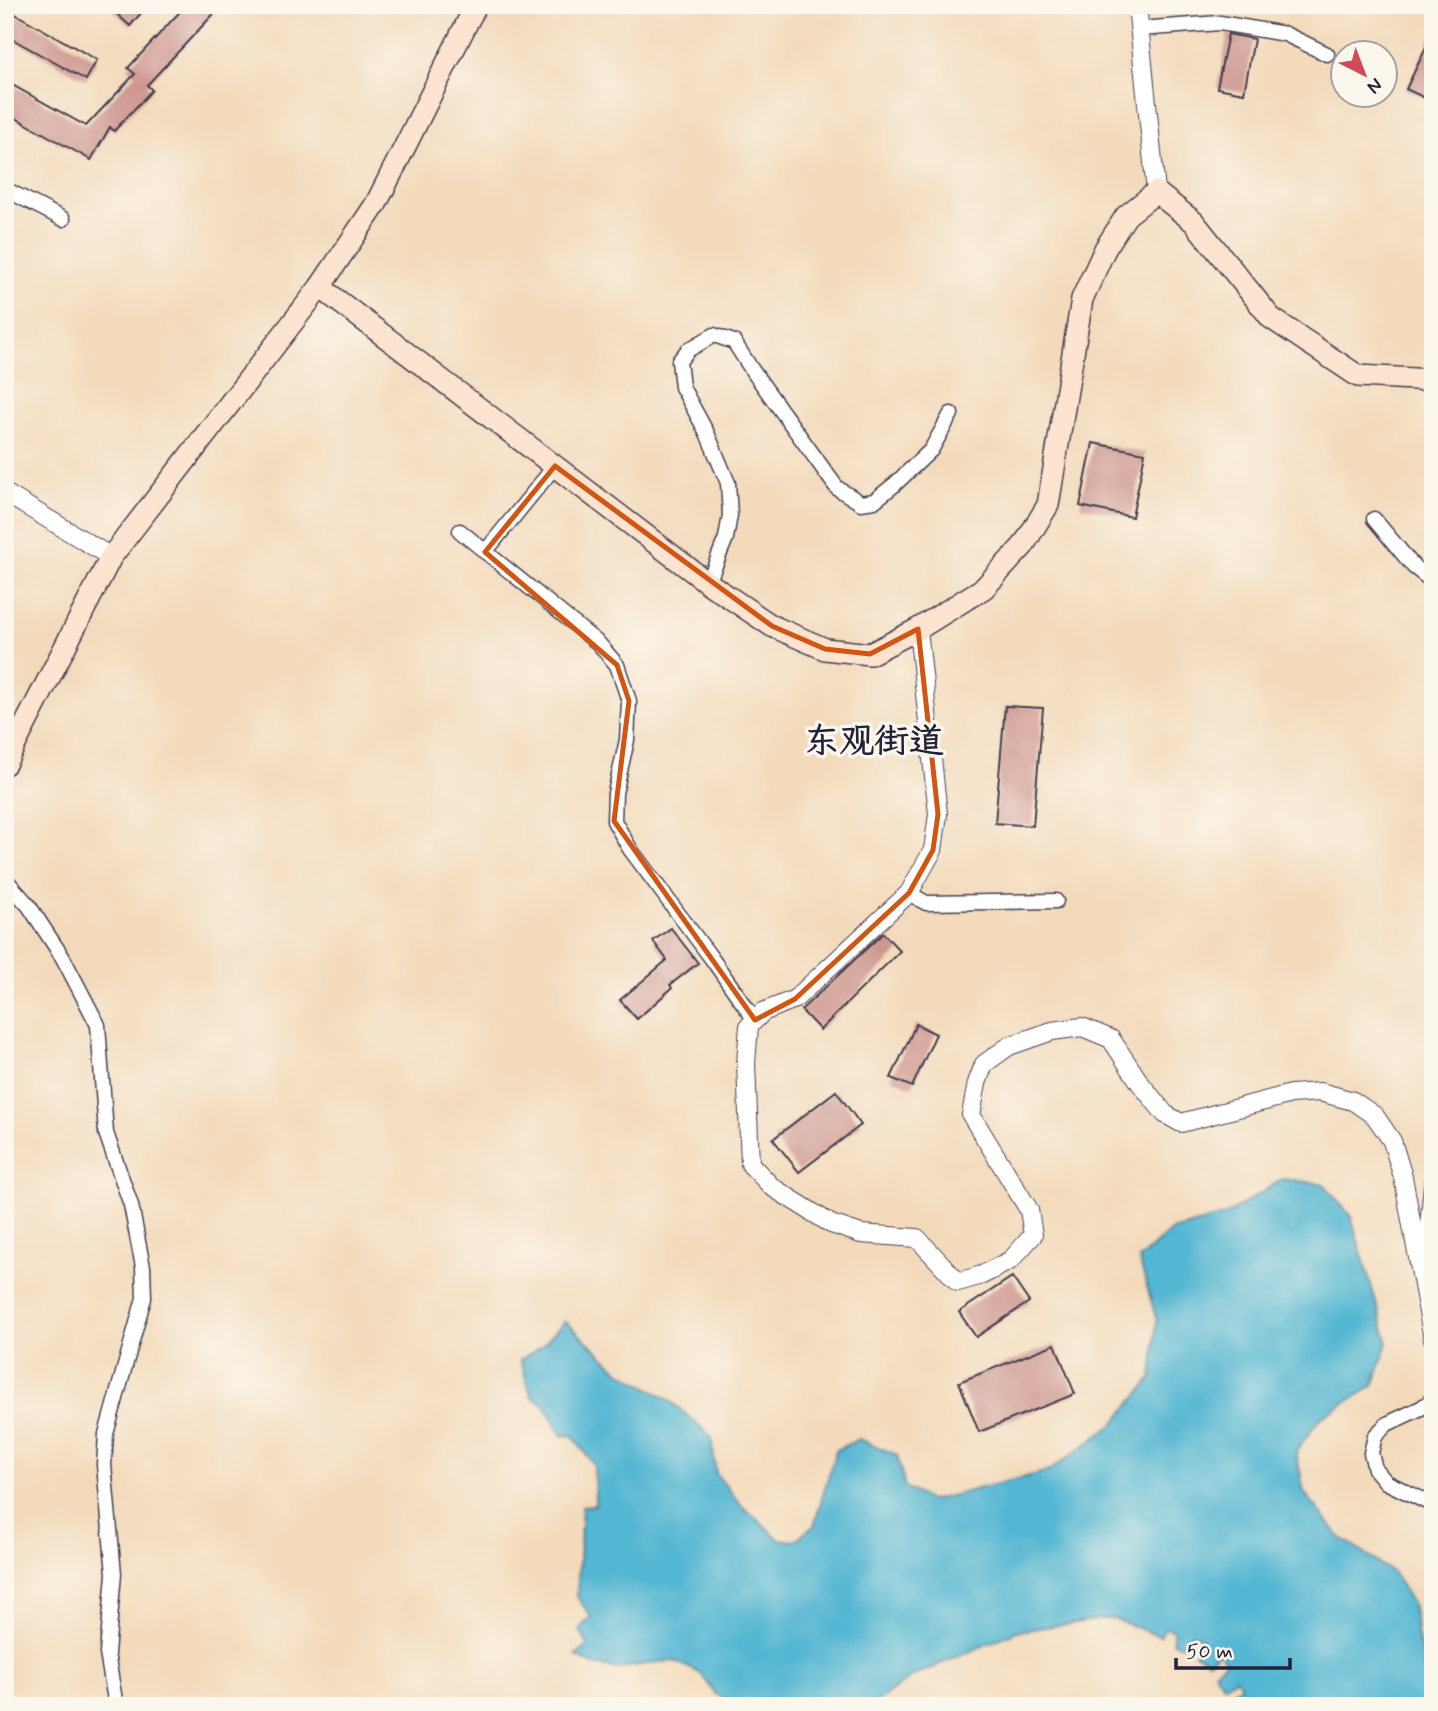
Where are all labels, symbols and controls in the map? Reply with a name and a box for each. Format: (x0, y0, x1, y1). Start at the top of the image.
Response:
north arrow (1330, 38, 1400, 108)
text: N (1361, 72, 1387, 99)
district label: 东观街道 (804, 719, 944, 765)
scale bar (1176, 1627, 1289, 1671)
text: 50 m (1186, 1638, 1233, 1666)

